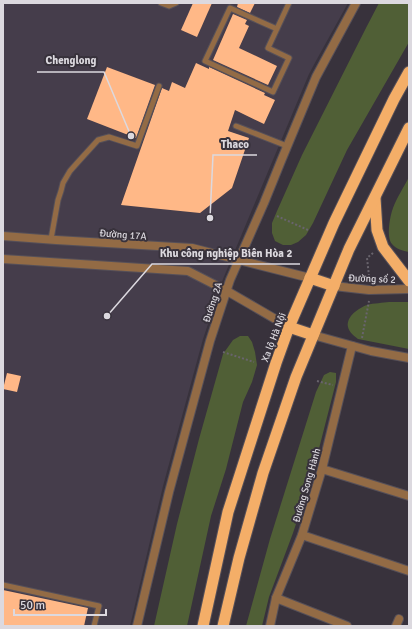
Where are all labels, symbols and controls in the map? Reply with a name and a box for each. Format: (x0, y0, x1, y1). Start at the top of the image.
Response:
callout: Chenglong (37, 49, 104, 72)
text: Chenglong (45, 54, 97, 67)
callout: Thaco (213, 132, 257, 155)
text: Thaco (221, 138, 249, 151)
street label: Đường 17A (99, 227, 147, 243)
callout: Khu công nghiệp Biên Hòa 2 (152, 241, 300, 264)
text: Khu công nghiệp Biên Hòa 2 (160, 247, 292, 260)
street label: Đường số 2 (348, 272, 396, 286)
street label: Đường 2A (201, 281, 225, 324)
street label: Xa lộ Hà Nội (259, 311, 289, 364)
street label: Đường Song Hành (291, 447, 323, 524)
scale bar (14, 591, 106, 617)
text: 50 m (20, 598, 45, 613)

